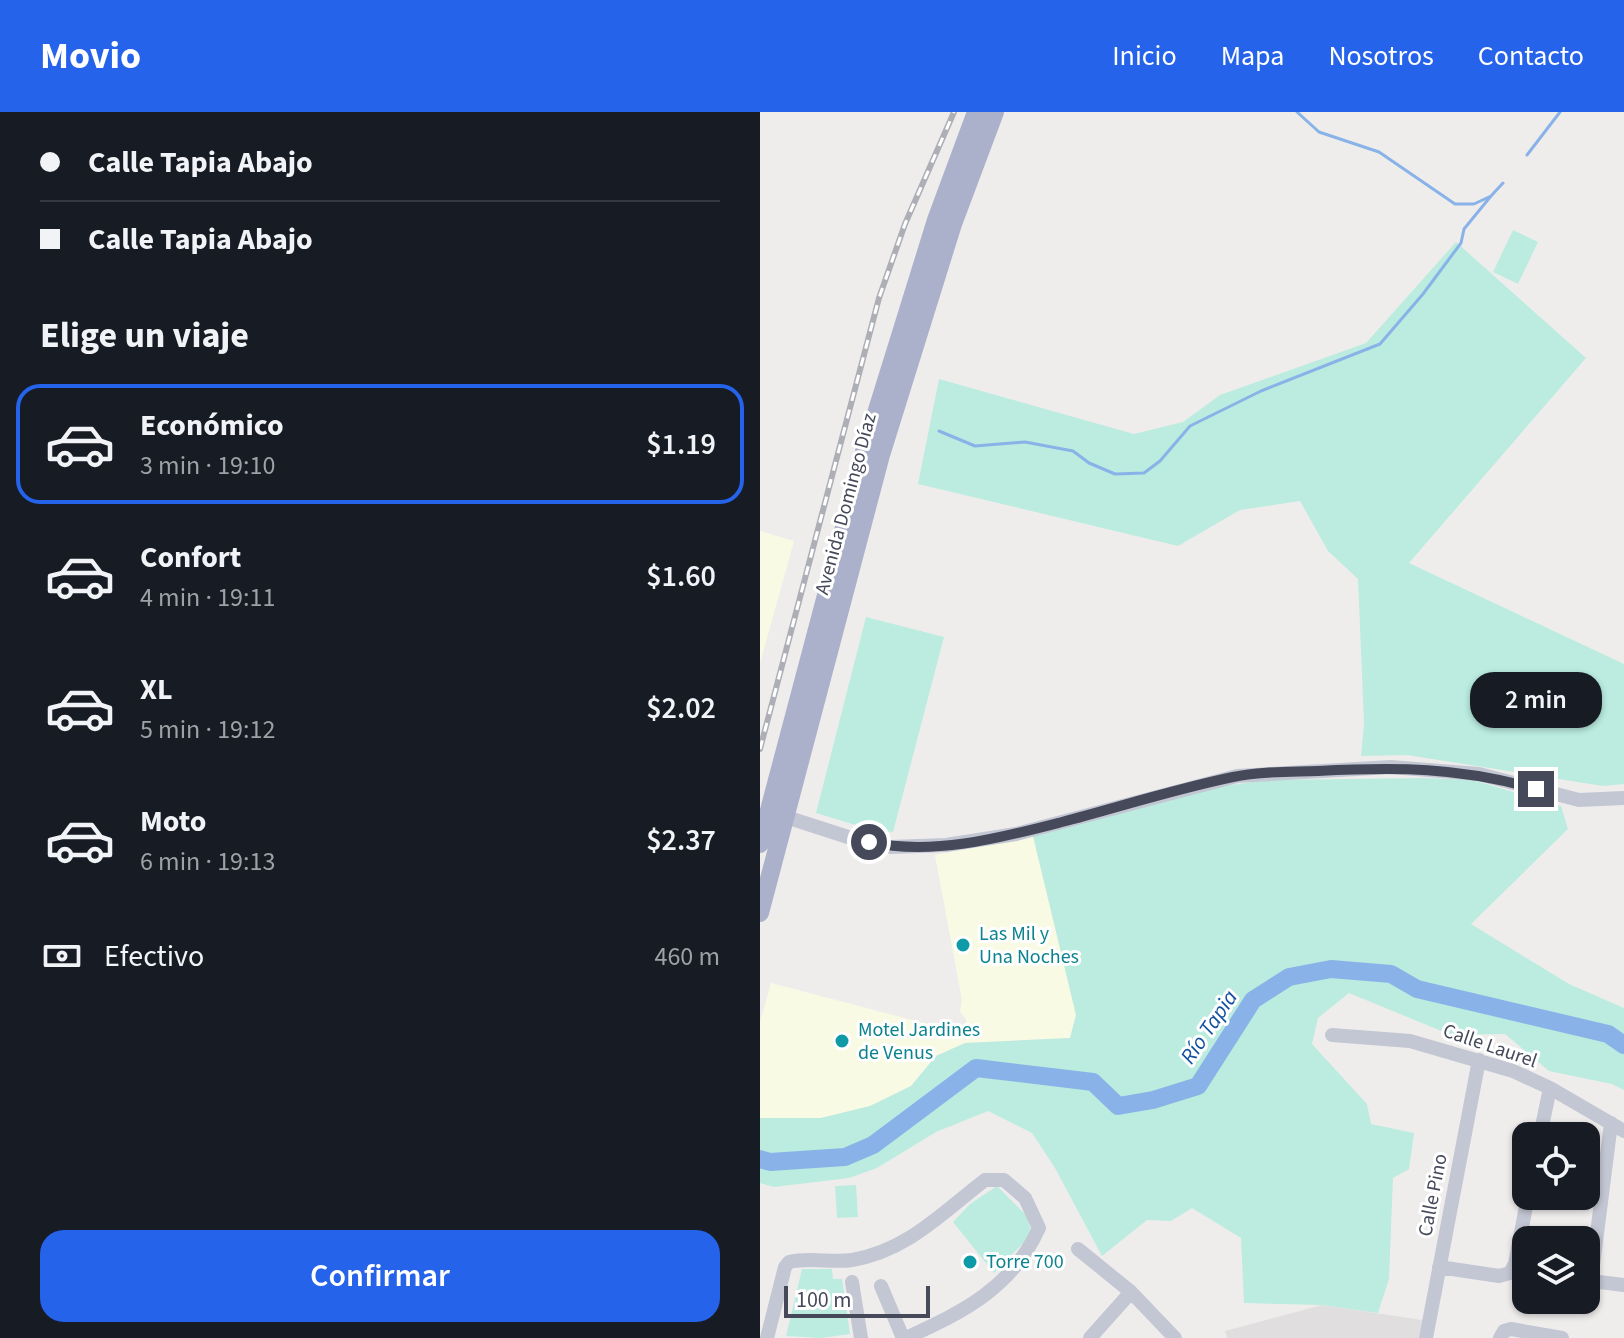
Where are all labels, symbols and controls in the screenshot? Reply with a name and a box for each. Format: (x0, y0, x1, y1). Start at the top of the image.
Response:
text: Movio (40, 29, 141, 83)
text: Inicio (1112, 36, 1177, 76)
text: Mapa (1221, 36, 1284, 76)
text: Nosotros (1328, 36, 1434, 76)
text: Contacto (1478, 36, 1584, 76)
text: Calle Tapia Abajo (88, 141, 313, 184)
text: Calle Tapia Abajo (88, 218, 313, 261)
text: Elige un viaje (40, 310, 249, 361)
text: Económico (140, 404, 284, 447)
icon: car (44, 408, 116, 480)
street label: Avenida Domingo Díaz (808, 410, 884, 598)
text: $1.19 (646, 423, 716, 466)
text: 3 min · 19:10 (140, 447, 275, 484)
text: Confort (140, 536, 241, 579)
icon: car (44, 540, 116, 612)
text: $1.60 (646, 555, 716, 598)
text: 4 min · 19:11 (140, 579, 275, 616)
text: XL (140, 668, 173, 711)
icon: car (44, 672, 116, 744)
callout: 2 min (1470, 673, 1602, 729)
text: 2 min (1505, 681, 1567, 718)
text: $2.02 (646, 687, 716, 730)
text: 5 min · 19:12 (140, 711, 275, 748)
route end (1518, 771, 1554, 807)
text: Moto (140, 800, 206, 843)
icon: car (44, 804, 116, 876)
text: $2.37 (646, 819, 716, 862)
route start (851, 824, 887, 860)
text: 6 min · 19:13 (140, 843, 275, 880)
place label: Las Mil y Una Noches (979, 920, 1079, 971)
icon: cash (40, 934, 84, 978)
text: Efectivo (104, 935, 204, 978)
marker: Las Mil y Una Noches (954, 936, 972, 954)
text: 460 m (654, 938, 720, 975)
water label: Río Tapia (1172, 983, 1246, 1070)
place label: Motel Jardines de Venus (858, 1016, 980, 1067)
street label: Calle Laurel (1439, 1017, 1541, 1075)
marker: Motel Jardines de Venus (833, 1032, 851, 1050)
map controls (1512, 1122, 1600, 1314)
button: locate (1512, 1122, 1600, 1210)
street label: Calle Pino (1411, 1151, 1455, 1239)
button: layers (1512, 1226, 1600, 1314)
button: Confirmar (40, 1230, 720, 1322)
place label: Torre 700 (986, 1248, 1064, 1276)
marker: Torre 700 (961, 1253, 979, 1271)
scale bar (784, 1282, 930, 1318)
text: 100 m (796, 1284, 851, 1316)

